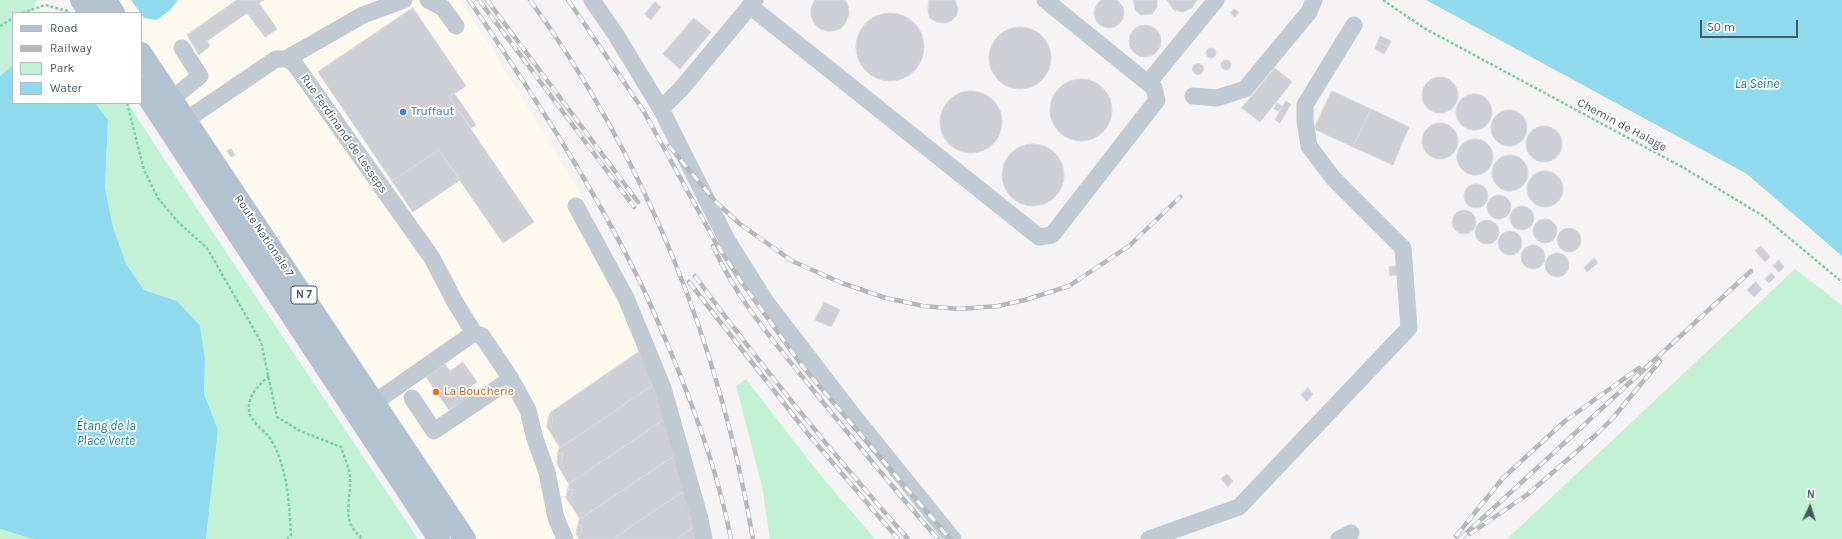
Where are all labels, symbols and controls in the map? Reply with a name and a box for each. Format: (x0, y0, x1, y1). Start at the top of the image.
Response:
legend (12, 12, 142, 104)
scale bar (1702, 12, 1800, 38)
text: 50 m (1707, 20, 1735, 34)
text: Road (50, 21, 78, 35)
text: Railway (50, 41, 92, 55)
text: Park (50, 61, 74, 75)
street label: Rue Ferdinand de Lesseps (297, 72, 391, 196)
water label: La Seine (1735, 76, 1779, 92)
text: Water (50, 81, 82, 95)
street label: Chemin de Halage (1575, 95, 1669, 155)
place label: Truffaut (411, 105, 454, 119)
marker: Truffaut (398, 107, 408, 117)
street label: Route Nationale 7 (231, 192, 297, 280)
road number: N 7 (291, 286, 317, 304)
place label: La Boucherie (444, 385, 514, 399)
marker: La Boucherie (431, 387, 441, 397)
water label: Étang de la Place Verte (76, 418, 136, 449)
north arrow (1790, 487, 1830, 527)
text: N (1806, 488, 1815, 501)

